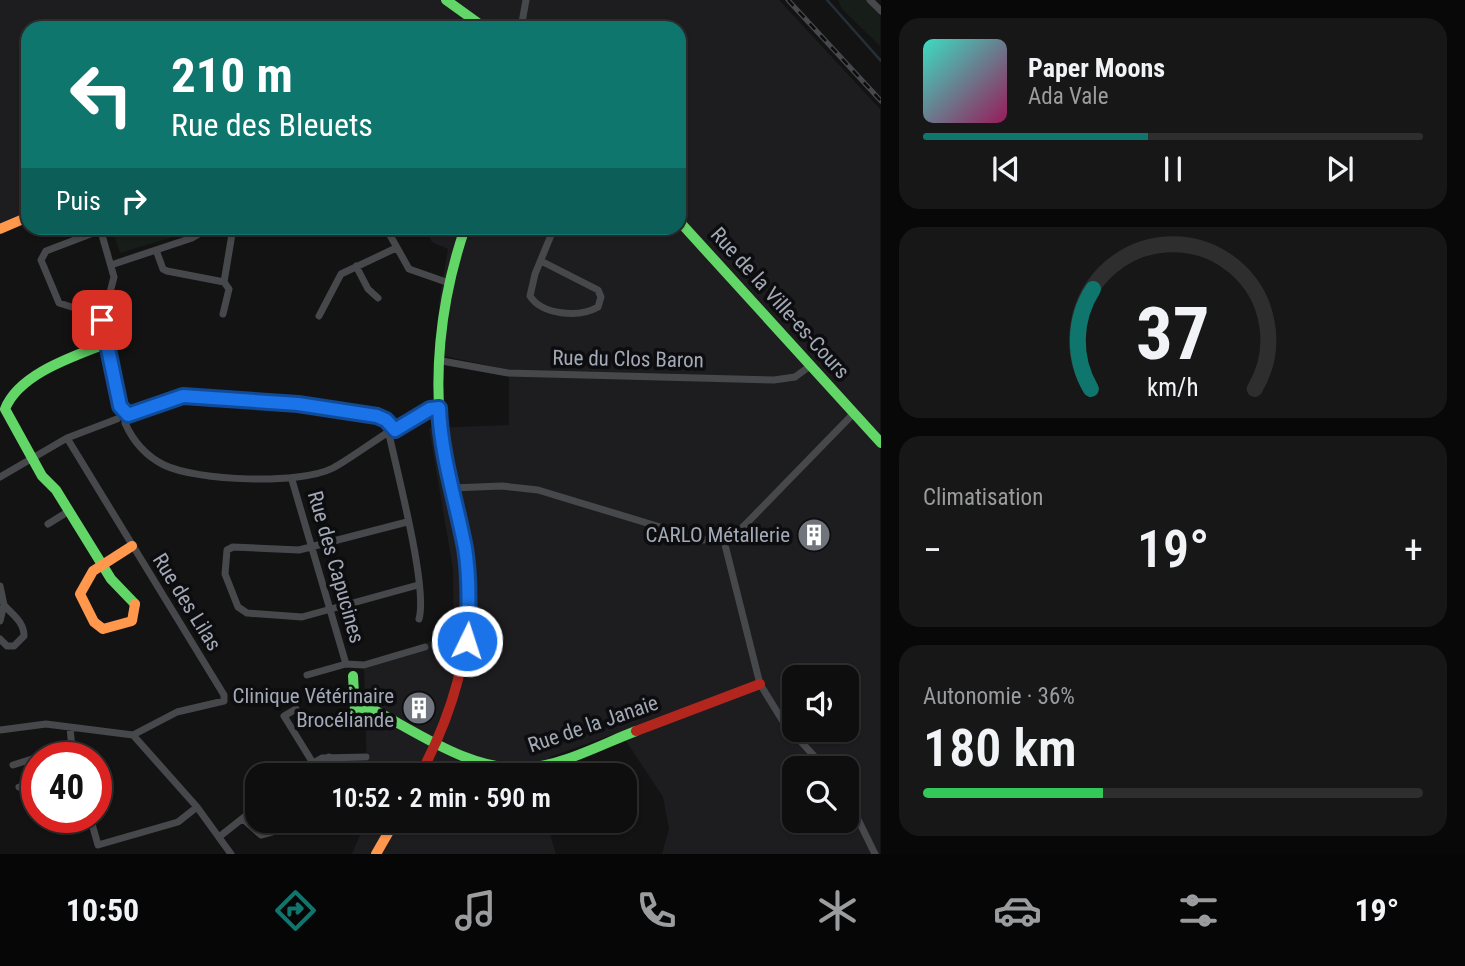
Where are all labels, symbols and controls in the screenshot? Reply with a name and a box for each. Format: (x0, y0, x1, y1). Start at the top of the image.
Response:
text: 210 m (171, 47, 293, 104)
icon: left (56, 49, 147, 140)
text: Paper Moons (1028, 53, 1165, 83)
text: Ada Vale (1028, 83, 1108, 110)
text: Rue des Bleuets (171, 106, 373, 144)
icon: previous (987, 150, 1025, 188)
icon: pause (1154, 150, 1192, 188)
icon: next (1321, 150, 1359, 188)
icon: right (115, 182, 153, 220)
text: Puis (56, 186, 101, 216)
street label: Rue de la Ville-es-Cours (706, 222, 854, 384)
pin (72, 290, 132, 350)
text: 37 (1136, 291, 1210, 377)
icon: arrive (83, 301, 121, 339)
street label: Rue du Clos Baron (552, 346, 704, 372)
text: km/h (1147, 372, 1199, 401)
text: Climatisation (923, 484, 1043, 511)
street label: Rue des Capucines (303, 488, 369, 646)
building icon: CARLO Métallerie (795, 516, 833, 554)
text: 19° (1137, 519, 1209, 580)
place label: CARLO Métallerie (646, 523, 790, 547)
text: − (923, 528, 942, 572)
text: + (1404, 528, 1423, 572)
street label: Rue des Lilas (148, 549, 226, 655)
position arrow (430, 604, 504, 678)
map controls (782, 665, 859, 833)
button: sound (782, 665, 859, 742)
text: Autonomie · 36% (923, 683, 1075, 710)
place label: Clinique Vétérinaire Brocéliande (233, 684, 394, 732)
building icon: Clinique Vétérinaire Brocéliande (400, 689, 438, 727)
street label: Rue de la Janaie (525, 690, 661, 757)
text: 180 km (923, 718, 1077, 779)
speed limit sign: 40 (21, 742, 112, 833)
button: search (782, 756, 859, 833)
text: 10:52 · 2 min · 590 m (331, 783, 551, 813)
icon: directions (271, 886, 320, 935)
icon: music (451, 886, 500, 935)
icon: phone (632, 886, 681, 935)
icon: climate (813, 886, 862, 935)
icon: car (993, 886, 1042, 935)
icon: filters (1174, 886, 1223, 935)
text: 10:50 (66, 891, 139, 929)
text: 19° (1354, 891, 1399, 929)

